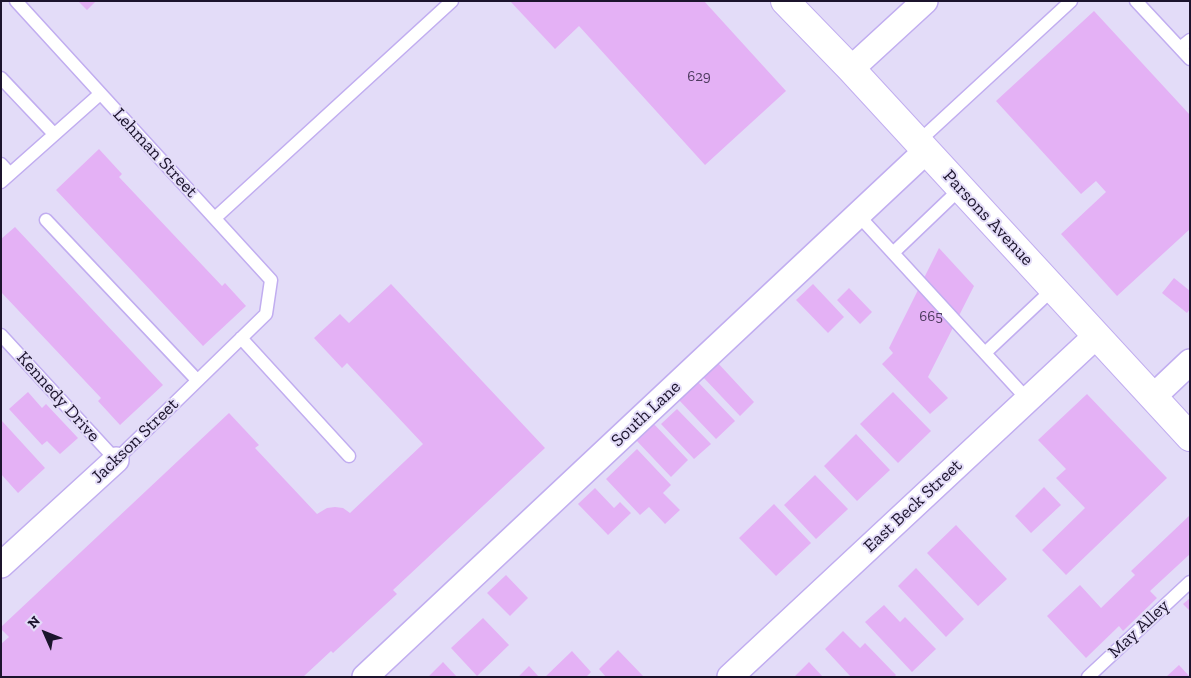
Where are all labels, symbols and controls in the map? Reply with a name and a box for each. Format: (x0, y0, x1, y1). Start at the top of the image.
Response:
house number: 629 (687, 68, 711, 86)
street label: Lehman Street (108, 104, 202, 202)
street label: Parsons Avenue (938, 166, 1038, 270)
house number: 665 (919, 308, 943, 326)
street label: Kennedy Drive (12, 347, 104, 447)
street label: South Lane (607, 376, 685, 452)
street label: Jackson Street (87, 394, 183, 488)
street label: East Beck Street (859, 455, 967, 557)
street label: May Alley (1104, 595, 1174, 663)
north arrow (20, 608, 70, 658)
text: N (24, 613, 44, 632)

